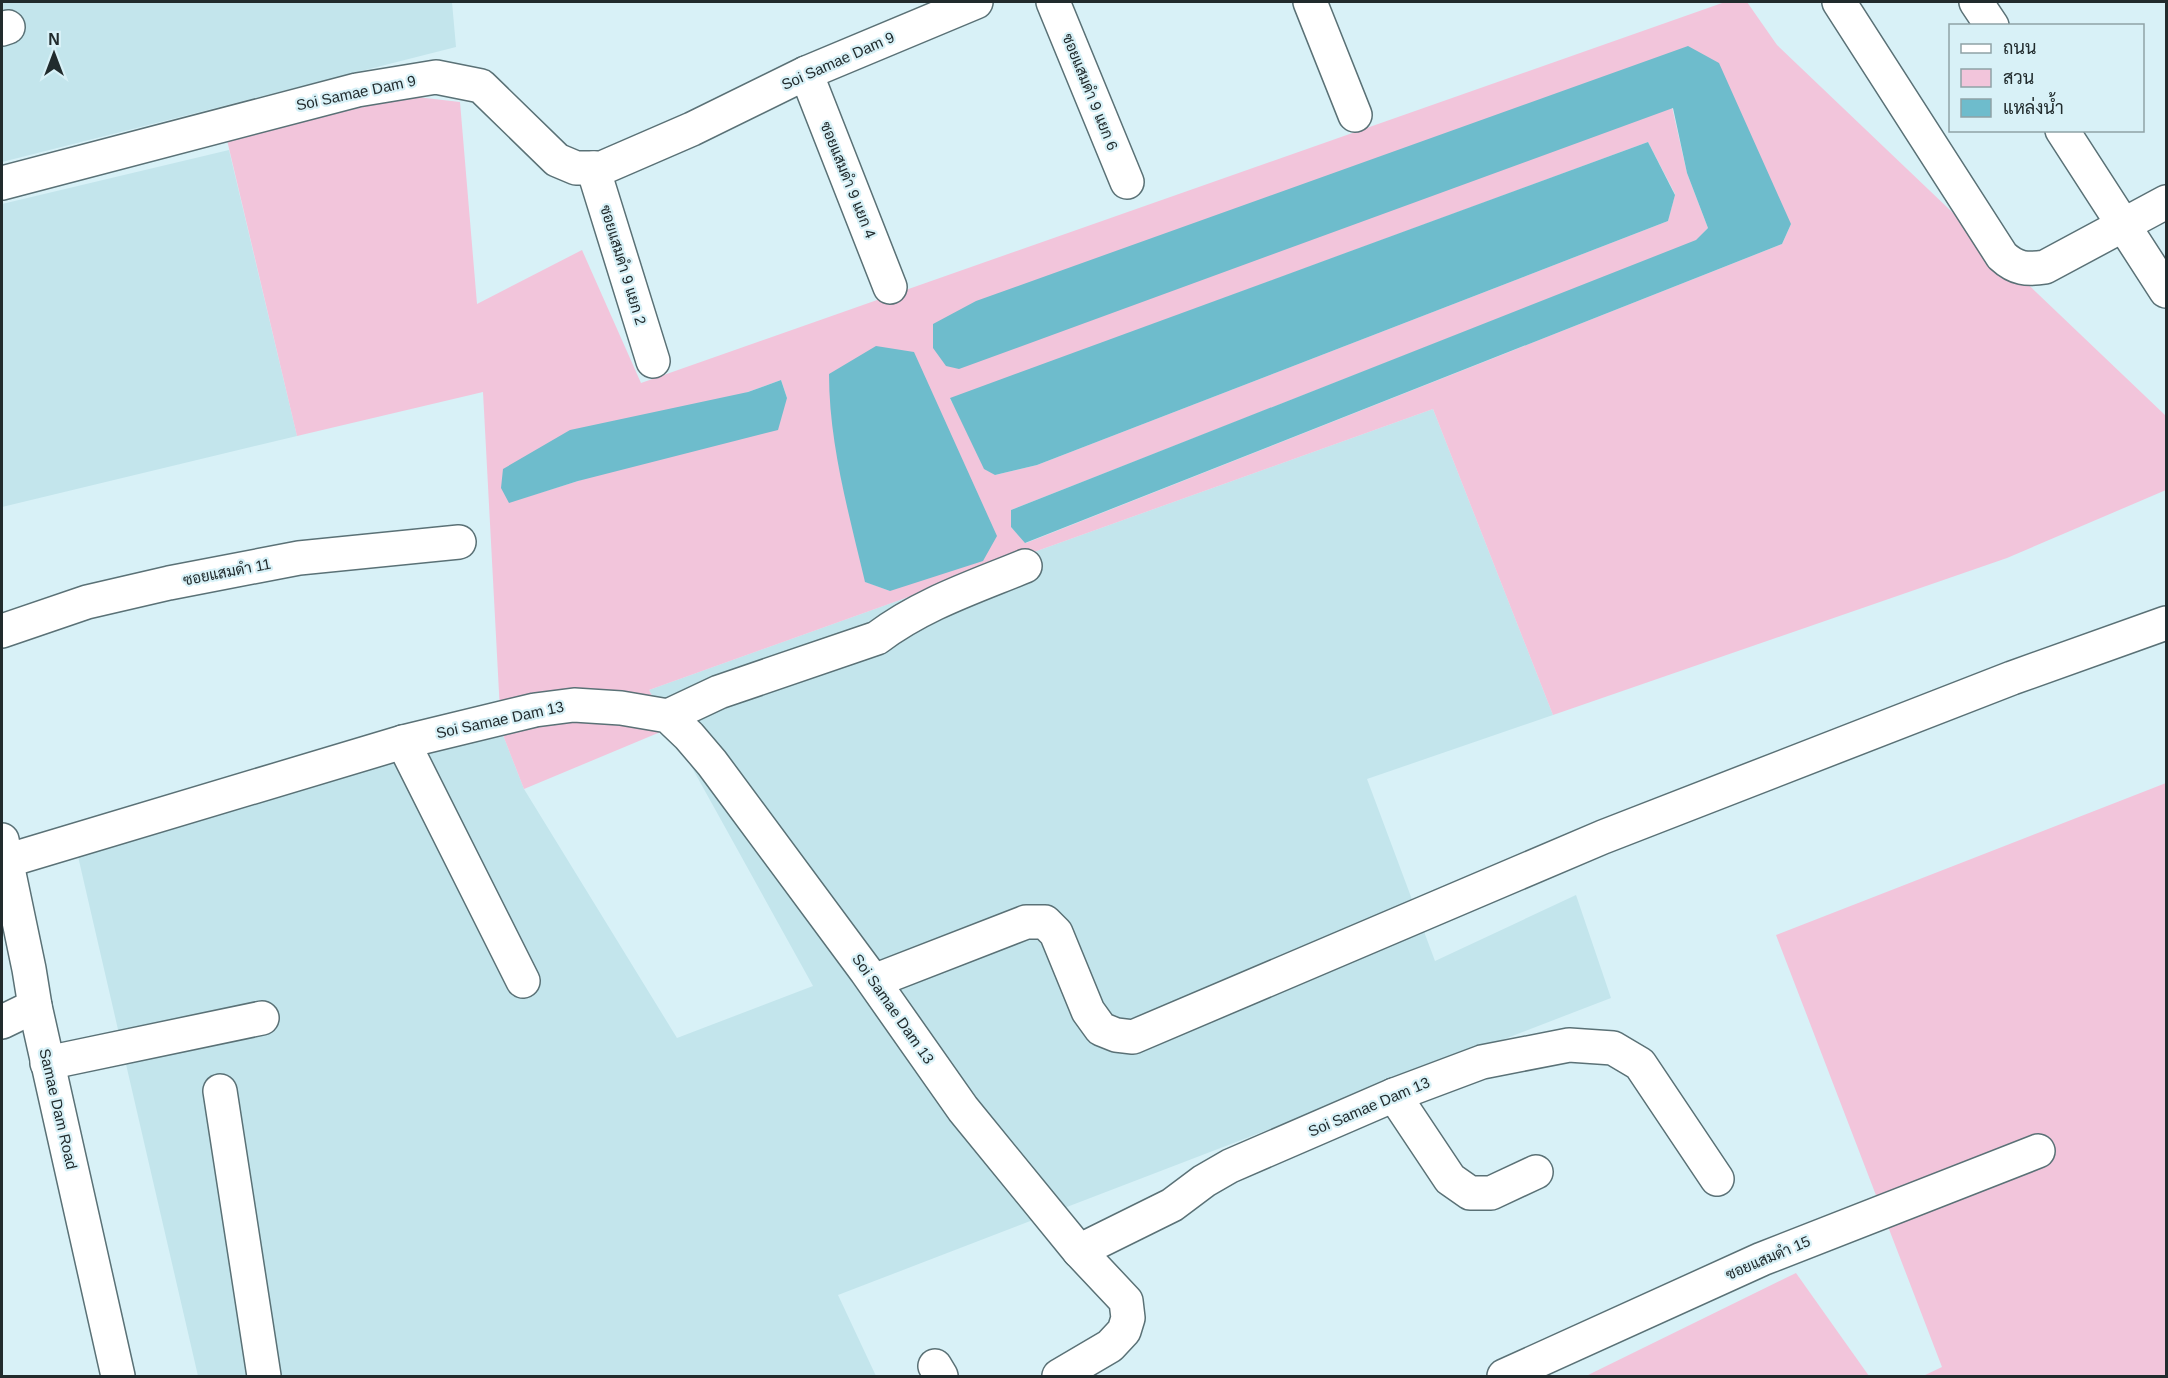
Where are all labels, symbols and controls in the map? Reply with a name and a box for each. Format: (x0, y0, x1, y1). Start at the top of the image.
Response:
north arrow (24, 24, 84, 84)
legend (1949, 24, 2144, 132)
street label: Soi Samae Dam 9 (779, 28, 897, 93)
text: N (48, 31, 60, 48)
street label: ซอยแสมดำ 9 แยก 6 (1059, 31, 1122, 153)
text: ถนน (2003, 38, 2036, 58)
text: สวน (2003, 68, 2034, 88)
street label: Soi Samae Dam 9 (295, 72, 417, 113)
text: แหล่งน้ำ (2003, 92, 2064, 118)
street label: ซอยแสมดำ 9 แยก 4 (817, 119, 880, 241)
street label: ซอยแสมดำ 9 แยก 2 (597, 203, 650, 327)
street label: ซอยแสมดำ 11 (182, 555, 272, 588)
street label: Soi Samae Dam 13 (435, 698, 565, 741)
street label: Soi Samae Dam 13 (849, 951, 938, 1067)
street label: Samae Dam Road (36, 1047, 81, 1171)
street label: Soi Samae Dam 13 (1306, 1073, 1432, 1140)
street label: ซอยแสมดำ 15 (1723, 1232, 1813, 1283)

